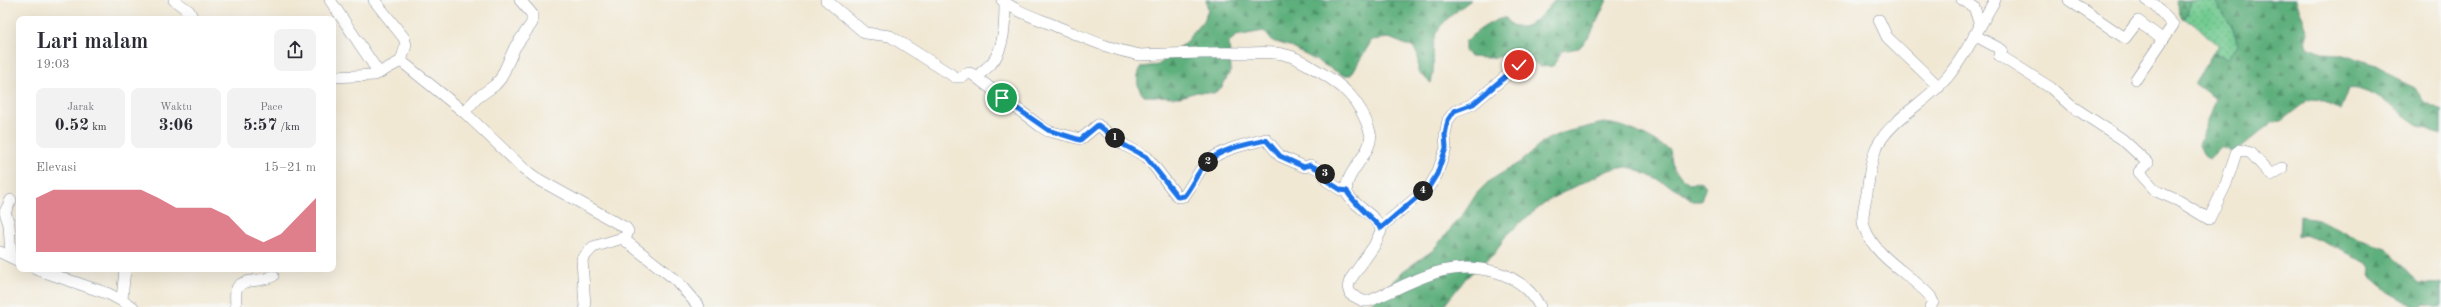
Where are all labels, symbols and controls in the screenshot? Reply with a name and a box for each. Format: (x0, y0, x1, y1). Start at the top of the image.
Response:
button: share (274, 29, 316, 71)
text: Lari malam (36, 31, 148, 53)
pin (1502, 48, 1536, 82)
icon: check (1508, 54, 1530, 76)
text: 19:03 (36, 58, 70, 71)
pin (985, 81, 1019, 115)
icon: arrive (991, 87, 1013, 109)
text: Jarak (67, 102, 94, 113)
text: Waktu (160, 102, 192, 113)
text: Pace (260, 102, 282, 113)
text: 0.52 (55, 117, 89, 134)
text: 3:06 (159, 117, 193, 134)
text: 5:57 (243, 117, 277, 134)
text: km (89, 122, 107, 133)
text: /km (277, 122, 300, 133)
pin: 1 (1105, 128, 1125, 148)
text: 1 (1112, 132, 1118, 143)
pin: 2 (1198, 152, 1218, 172)
text: 2 (1205, 156, 1211, 167)
text: Elevasi (36, 161, 77, 174)
text: 15–21 m (264, 161, 316, 174)
pin: 3 (1315, 164, 1335, 184)
text: 3 (1322, 168, 1328, 179)
pin: 4 (1413, 181, 1433, 201)
text: 4 (1420, 185, 1426, 196)

